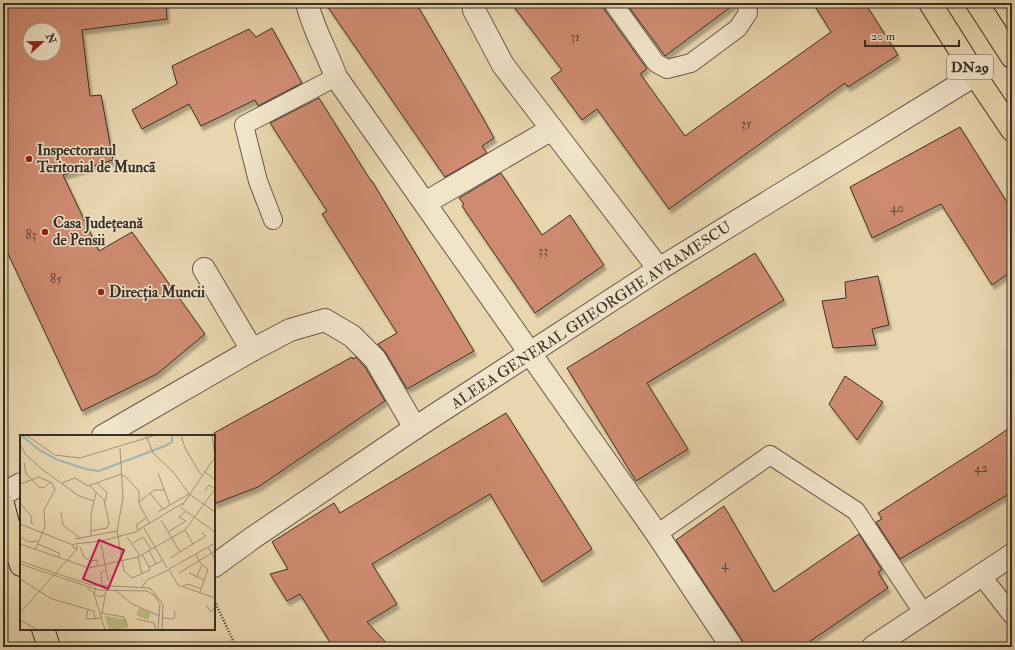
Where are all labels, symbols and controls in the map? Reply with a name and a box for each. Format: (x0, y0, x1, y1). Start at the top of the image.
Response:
north arrow (22, 22, 62, 62)
scale bar (865, 22, 959, 48)
house number: 31 (570, 29, 580, 45)
text: 20 m (871, 29, 896, 44)
text: N (43, 31, 59, 47)
road number: DN29 (947, 55, 993, 79)
house number: 35 (741, 116, 752, 132)
place label: Inspectoratul Teritorial de Muncã (36, 141, 156, 177)
marker: Inspectoratul Teritorial de Muncã (24, 154, 34, 164)
house number: 40 (890, 200, 904, 216)
place label: Casa Județeană de Pensii (53, 214, 144, 250)
street label: ALEEA GENERAL GHEORGHE AVRAMESCU (447, 217, 735, 414)
house number: 83 (25, 227, 37, 243)
marker: Casa Județeană de Pensii (40, 227, 50, 237)
house number: 33 (538, 243, 548, 259)
house number: 85 (50, 271, 62, 287)
place label: Direcția Muncii (109, 283, 205, 302)
marker: Direcția Muncii (96, 287, 106, 297)
inset map (20, 435, 215, 630)
house number: 42 (974, 460, 988, 476)
house number: 4 (721, 557, 729, 573)

